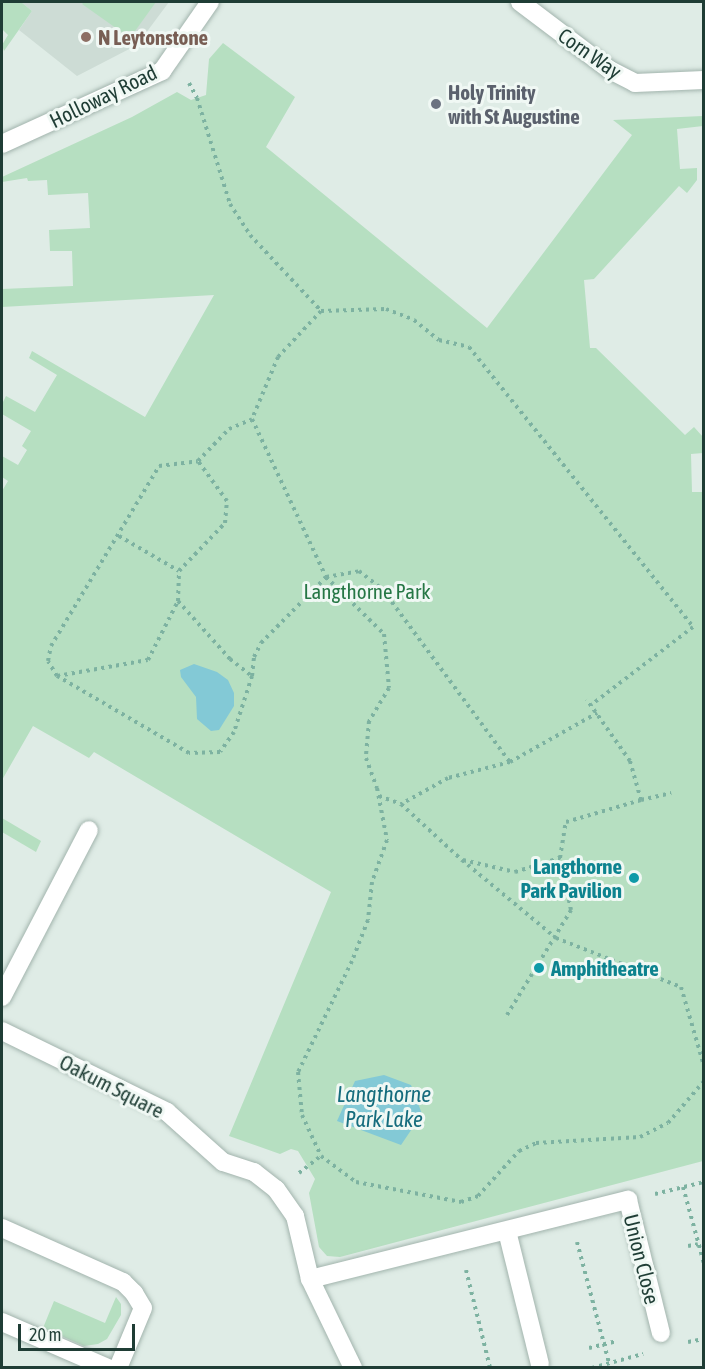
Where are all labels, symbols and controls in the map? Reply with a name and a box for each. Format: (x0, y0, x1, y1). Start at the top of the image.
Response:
street label: Corn Way (553, 22, 627, 84)
place label: N Leytonstone (98, 24, 208, 50)
marker: N Leytonstone (79, 30, 93, 44)
street label: Holloway Road (45, 59, 161, 133)
place label: Holy Trinity with St Augustine (448, 79, 580, 129)
marker: Holy Trinity with St Augustine (429, 97, 443, 111)
park label: Langthorne Park (303, 578, 431, 604)
place label: Langthorne Park Pavilion (520, 853, 622, 903)
marker: Langthorne Park Pavilion (627, 871, 641, 885)
place label: Amphitheatre (551, 955, 659, 981)
marker: Amphitheatre (532, 961, 546, 975)
street label: Oakum Square (56, 1049, 168, 1123)
water label: Langthorne Park Lake (337, 1081, 431, 1132)
street label: Union Close (619, 1211, 665, 1307)
scale bar (21, 1312, 138, 1350)
text: 20 m (29, 1324, 61, 1345)

